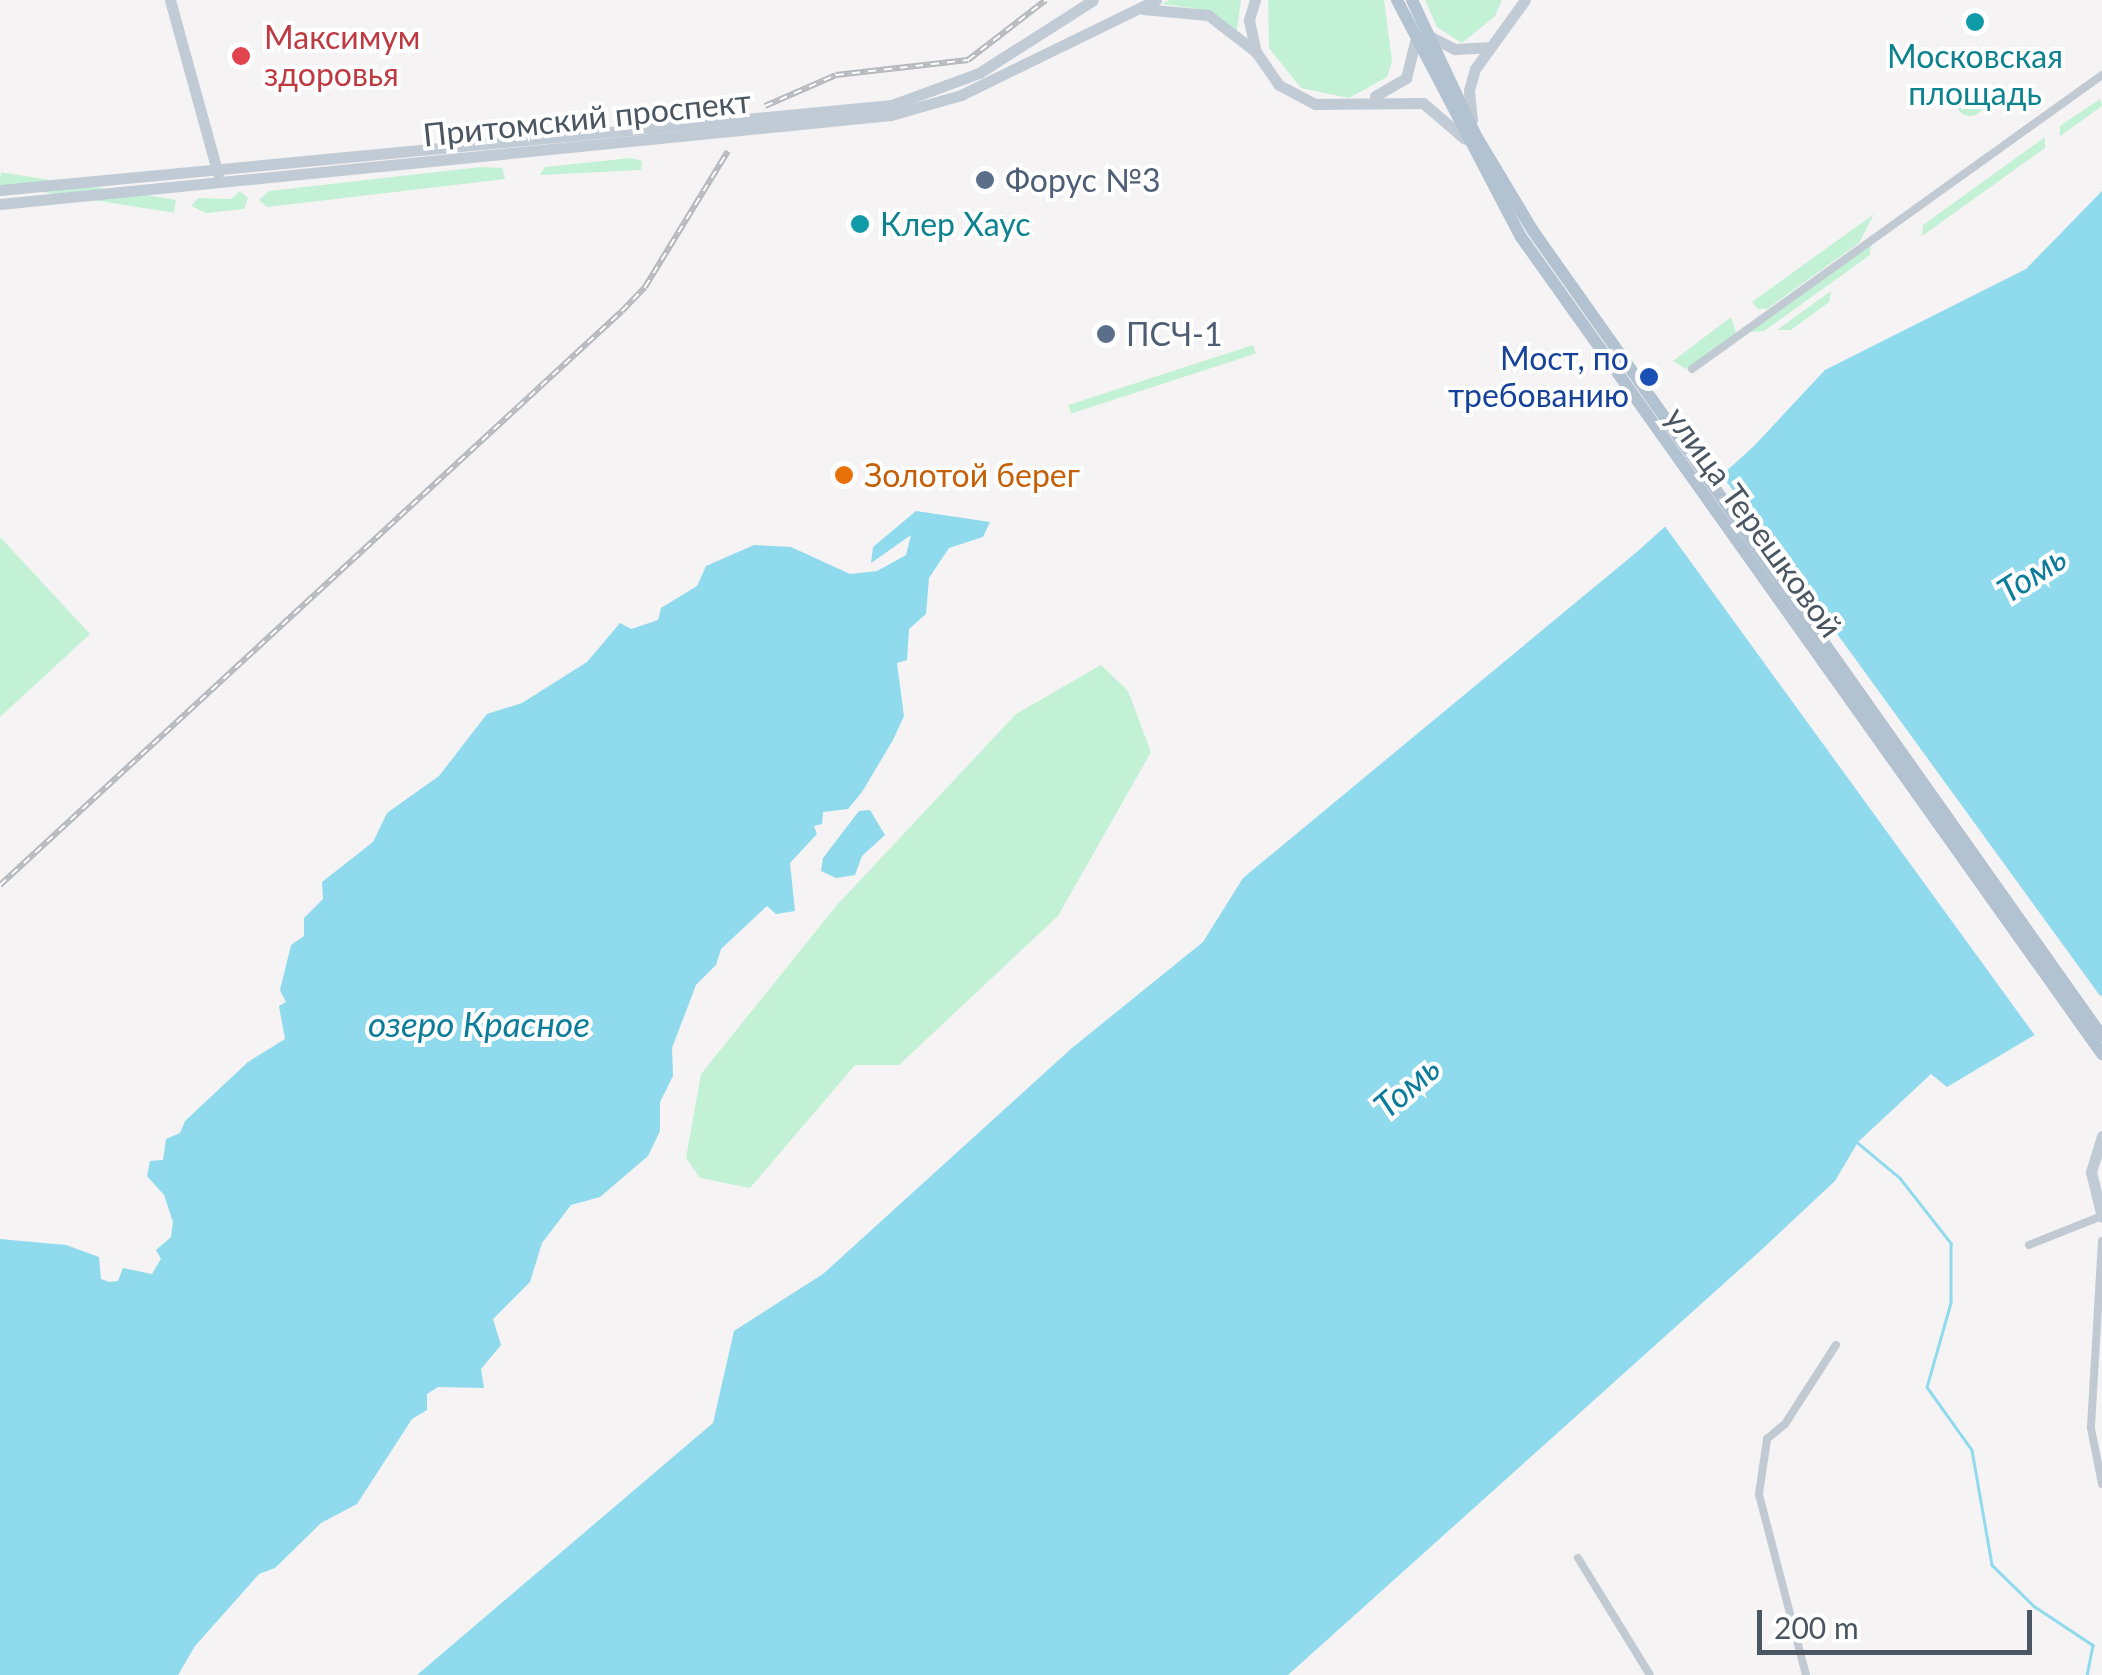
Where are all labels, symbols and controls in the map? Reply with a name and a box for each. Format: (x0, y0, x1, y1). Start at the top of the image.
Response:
marker: Московская площадь (1964, 11, 1986, 33)
place label: Максимум здоровья (264, 19, 420, 94)
place label: Московская площадь (1887, 38, 2063, 113)
marker: Максимум здоровья (228, 43, 254, 69)
street label: Притомский проспект (421, 82, 753, 154)
place label: Форус №3 (1005, 161, 1161, 199)
marker: Форус №3 (974, 169, 996, 191)
place label: Клер Хаус (880, 205, 1031, 243)
marker: Клер Хаус (849, 213, 871, 235)
place label: ПСЧ-1 (1126, 315, 1223, 353)
marker: ПСЧ-1 (1095, 323, 1117, 345)
place label: Мост, по требованию (1448, 340, 1629, 415)
marker: Мост, по требованию (1638, 366, 1660, 388)
street label: улица Терешковой (1658, 399, 1850, 645)
place label: Золотой берег (864, 456, 1080, 494)
marker: Золотой берег (833, 464, 855, 486)
water label: Томь (1989, 535, 2073, 611)
water label: озеро Красное (368, 1002, 590, 1044)
water label: Томь (1364, 1046, 1448, 1126)
scale bar (1762, 1590, 2037, 1652)
text: 200 m (1774, 1609, 1859, 1645)

